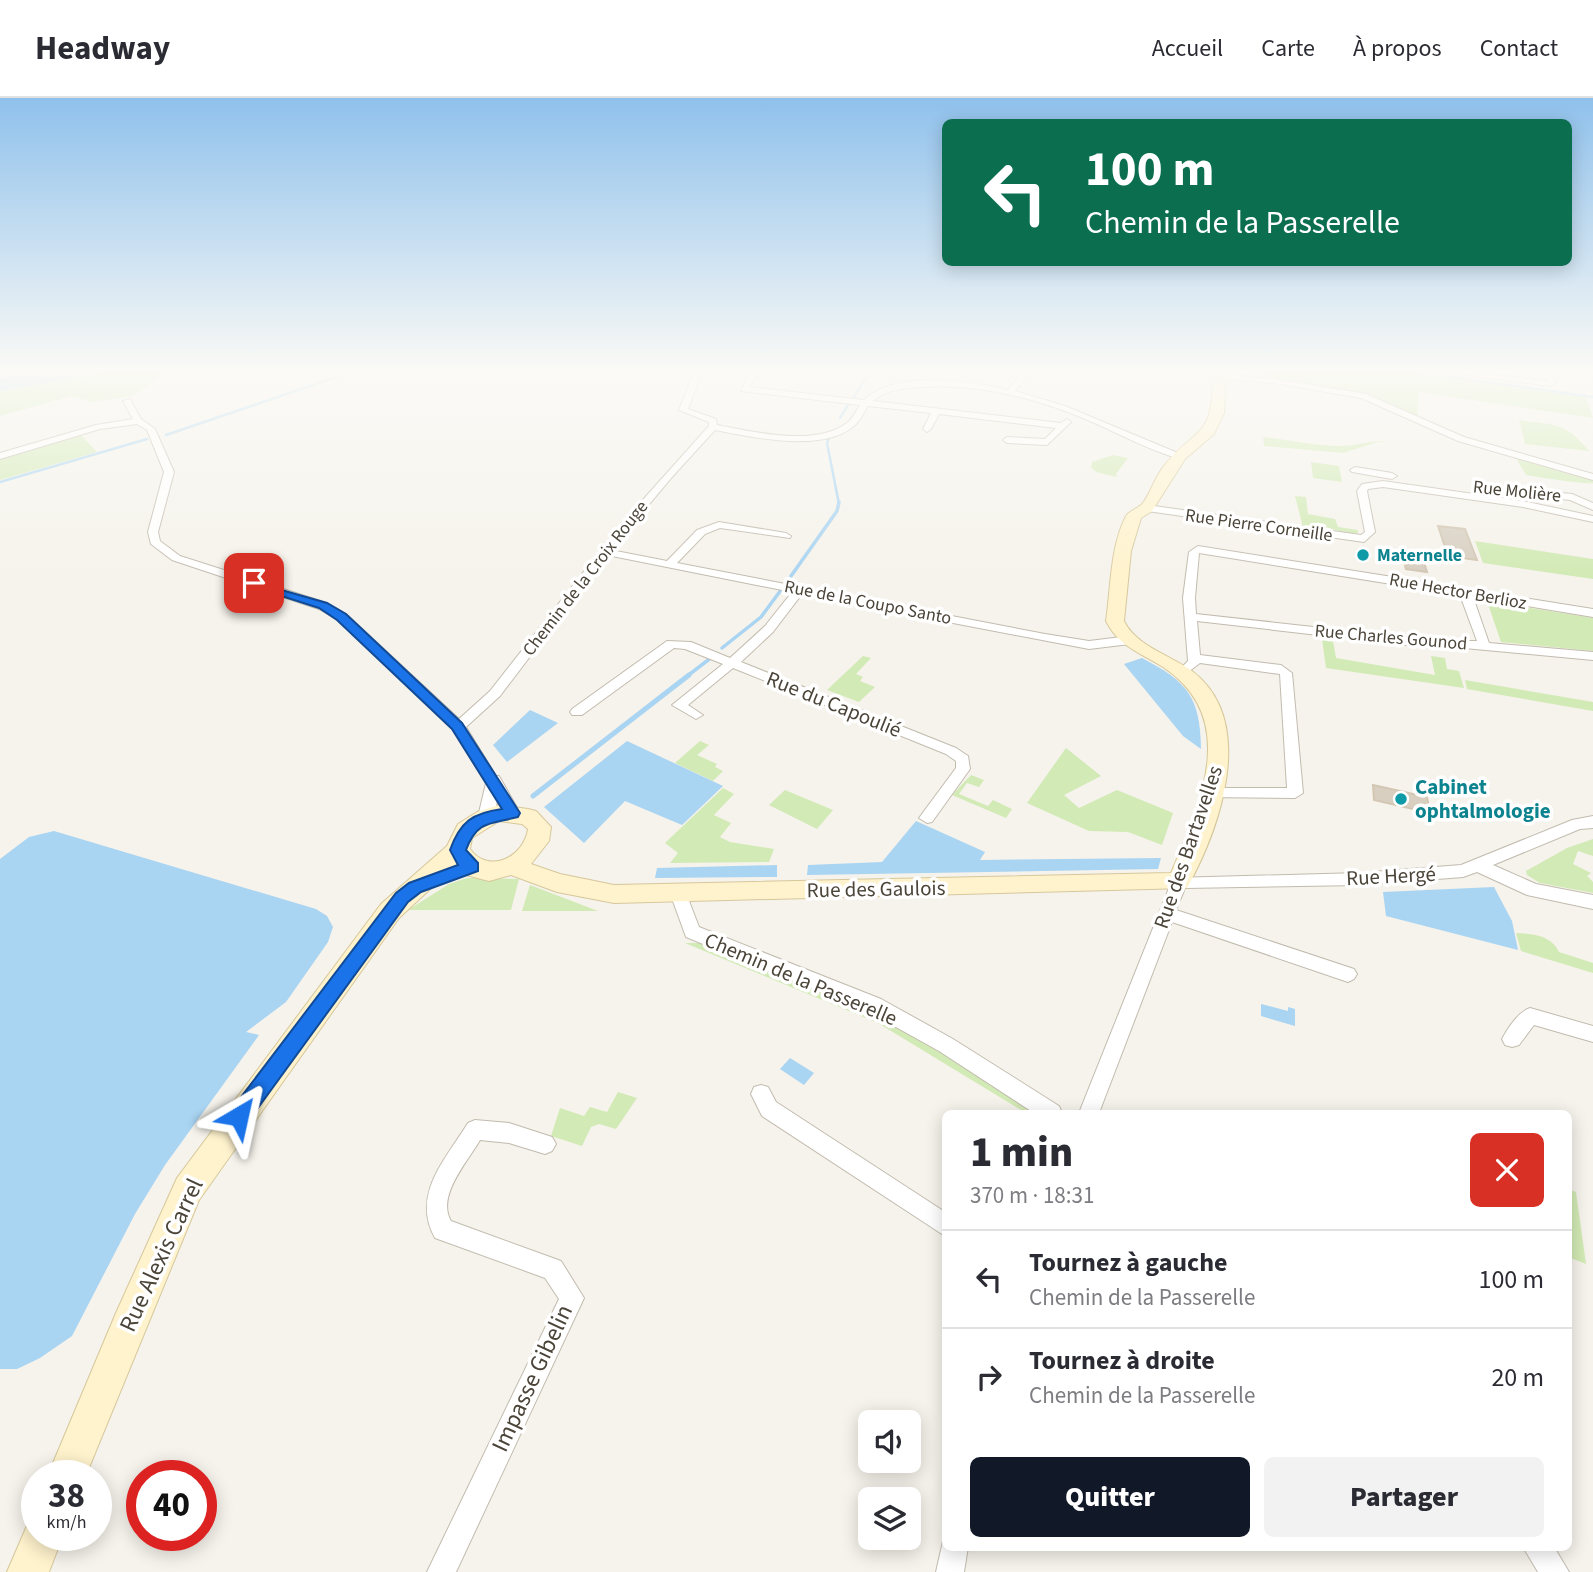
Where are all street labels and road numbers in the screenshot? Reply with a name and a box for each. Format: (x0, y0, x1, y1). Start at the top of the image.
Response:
street label: Rue Molière (1472, 474, 1562, 509)
street label: Chemin de la Croix Rouge (517, 495, 654, 661)
street label: Rue Pierre Corneille (1184, 503, 1334, 548)
street label: Rue Hector Berlioz (1387, 567, 1529, 616)
street label: Rue de la Coupo Santo (782, 574, 954, 631)
street label: Rue Charles Gounod (1314, 618, 1468, 657)
street label: Rue du Capoulié (762, 663, 906, 745)
street label: Rue des Bartavelles (1146, 761, 1230, 933)
street label: Rue Hergé (1345, 859, 1437, 893)
street label: Rue des Gaulois (806, 873, 946, 905)
street label: Chemin de la Passerelle (700, 925, 902, 1033)
street label: Rue Alexis Carrel (111, 1173, 212, 1338)
street label: Impasse Gibelin (483, 1299, 582, 1458)

